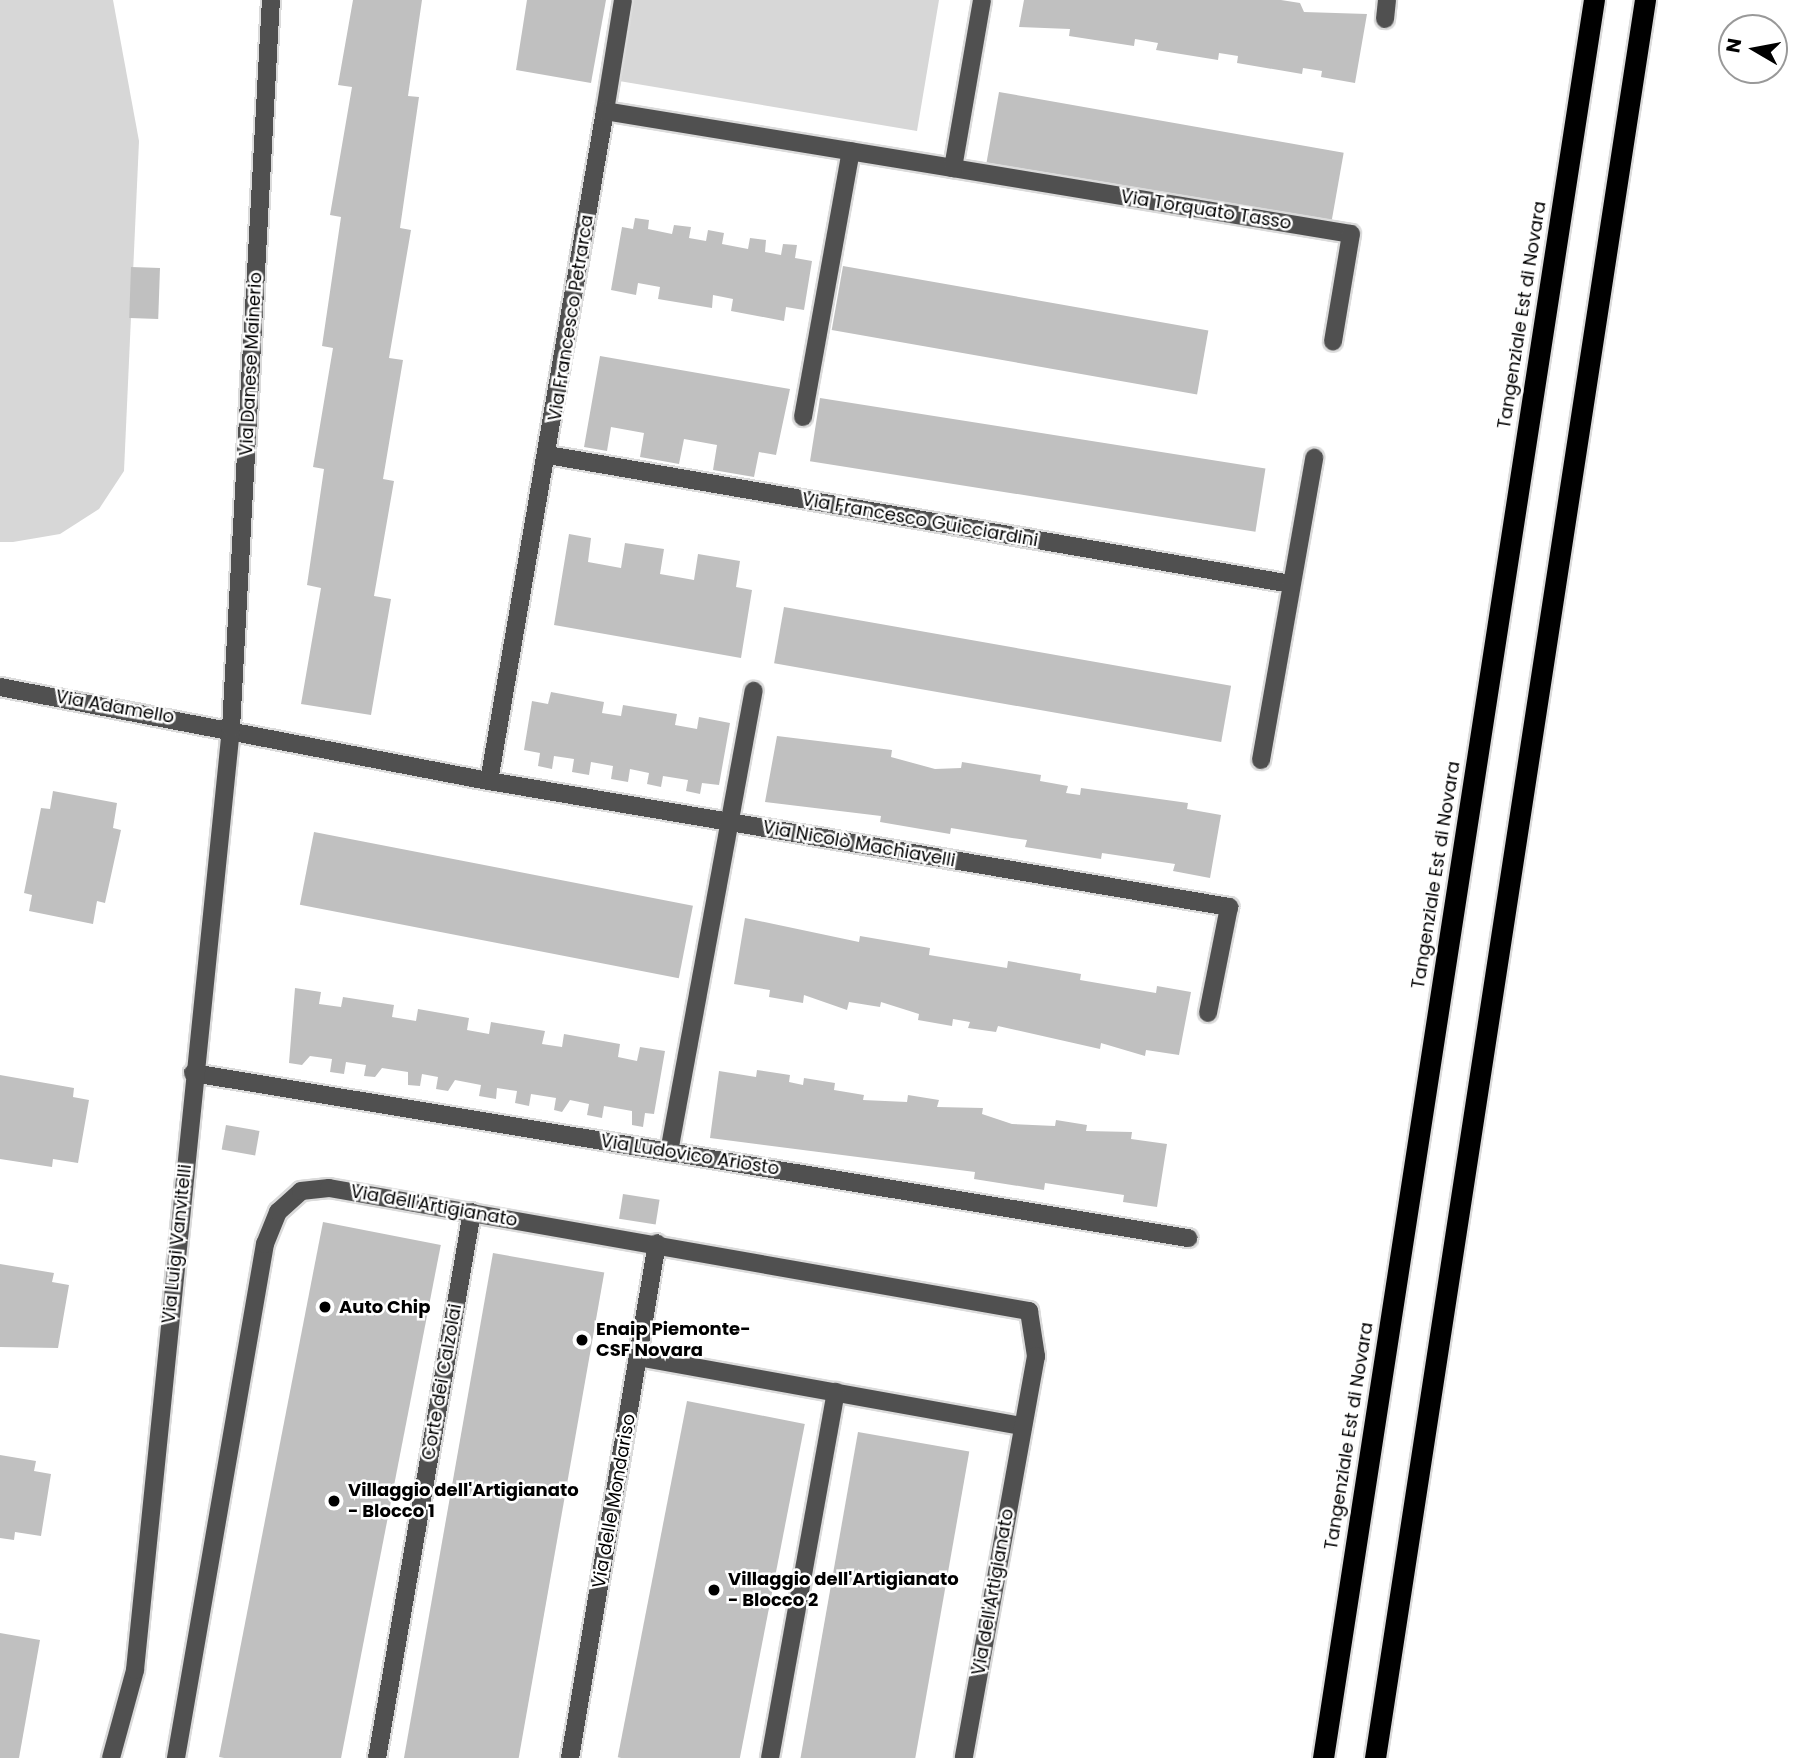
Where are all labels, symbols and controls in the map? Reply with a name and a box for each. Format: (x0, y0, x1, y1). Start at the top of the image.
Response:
north arrow (1718, 14, 1788, 84)
text: N (1719, 36, 1748, 55)
street label: Via Torquato Tasso (1119, 186, 1293, 234)
street label: Tangenziale Est di Novara (1493, 200, 1551, 430)
street label: Via Francesco Petrarca (544, 213, 598, 423)
street label: Via Danese Mainerio (235, 272, 267, 456)
street label: Via Francesco Guicciardini (800, 489, 1040, 551)
street label: Via Adamello (54, 686, 176, 728)
street label: Tangenziale Est di Novara (1407, 760, 1465, 990)
street label: Via Nicolò Machiavelli (761, 816, 957, 872)
street label: Via Ludovico Ariosto (599, 1130, 781, 1180)
street label: Via Luigi Vanvitelli (158, 1163, 196, 1325)
street label: Via dell'Artigianato (349, 1181, 519, 1231)
place label: Auto Chip (339, 1296, 430, 1318)
marker: Auto Chip (317, 1299, 333, 1315)
street label: Corte dei Calzolai (418, 1302, 466, 1462)
place label: Enaip Piemonte- CSF Novara (596, 1319, 751, 1362)
street label: Tangenziale Est di Novara (1320, 1321, 1378, 1551)
marker: Enaip Piemonte- CSF Novara (574, 1332, 590, 1348)
street label: Via delle Mondariso (588, 1412, 640, 1590)
place label: Villaggio dell'Artigianato - Blocco 1 (348, 1480, 579, 1522)
marker: Villaggio dell'Artigianato - Blocco 1 (326, 1493, 342, 1509)
street label: Via dell'Artigianato (968, 1507, 1018, 1677)
place label: Villaggio dell'Artigianato - Blocco 2 (728, 1569, 959, 1612)
marker: Villaggio dell'Artigianato - Blocco 2 (706, 1582, 722, 1598)

